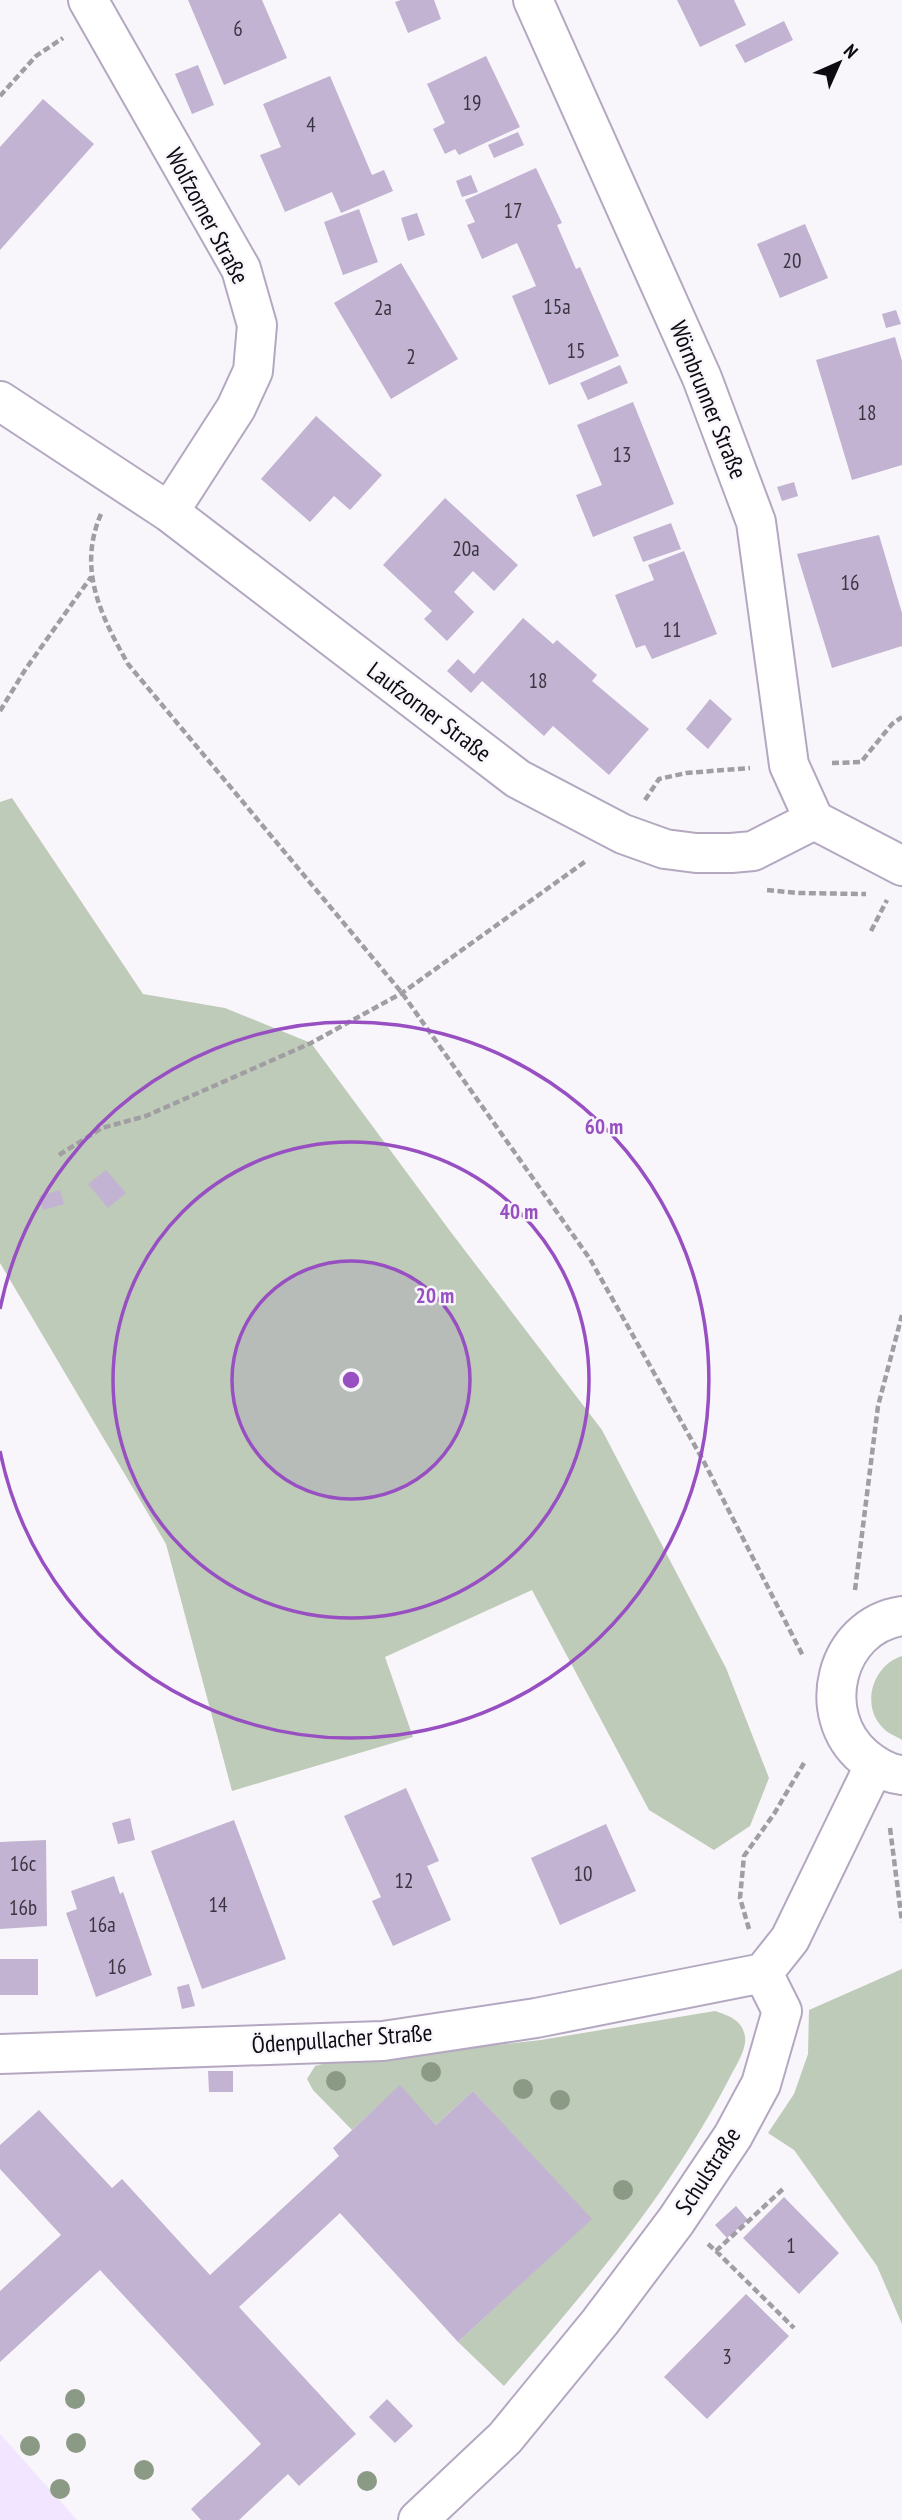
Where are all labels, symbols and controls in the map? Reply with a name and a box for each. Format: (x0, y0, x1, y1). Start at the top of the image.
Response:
house number: 6 (233, 15, 243, 42)
north arrow (804, 28, 874, 98)
text: N (839, 39, 863, 63)
house number: 19 (463, 89, 481, 116)
house number: 4 (306, 111, 316, 138)
street label: Wolfzorner Straße (159, 142, 256, 289)
house number: 17 (504, 197, 522, 224)
house number: 20 (783, 247, 801, 274)
house number: 15a (543, 293, 571, 320)
house number: 2a (374, 294, 392, 321)
street label: Wörnbrunner Straße (663, 316, 754, 483)
house number: 15 (567, 337, 585, 364)
house number: 2 (406, 343, 416, 370)
house number: 18 (858, 399, 876, 426)
house number: 13 (613, 441, 631, 468)
house number: 20a (452, 535, 480, 562)
house number: 16 (841, 569, 859, 596)
house number: 11 (663, 616, 681, 643)
street label: Laufzorner Straße (361, 655, 498, 768)
house number: 18 (529, 667, 547, 694)
text: 60 m (585, 1113, 623, 1140)
text: 40 m (500, 1198, 538, 1225)
text: 20 m (416, 1282, 454, 1309)
centre of rings (339, 1368, 363, 1392)
house number: 16c (10, 1850, 37, 1877)
house number: 10 (574, 1860, 592, 1887)
house number: 12 (395, 1867, 413, 1894)
house number: 14 (209, 1891, 228, 1918)
house number: 16b (9, 1894, 37, 1921)
house number: 16a (88, 1911, 116, 1938)
house number: 16 (108, 1953, 126, 1980)
street label: Ödenpullacher Straße (251, 2017, 433, 2060)
street label: Schulstraße (668, 2121, 747, 2220)
house number: 1 (786, 2232, 796, 2259)
house number: 3 (722, 2343, 732, 2370)

